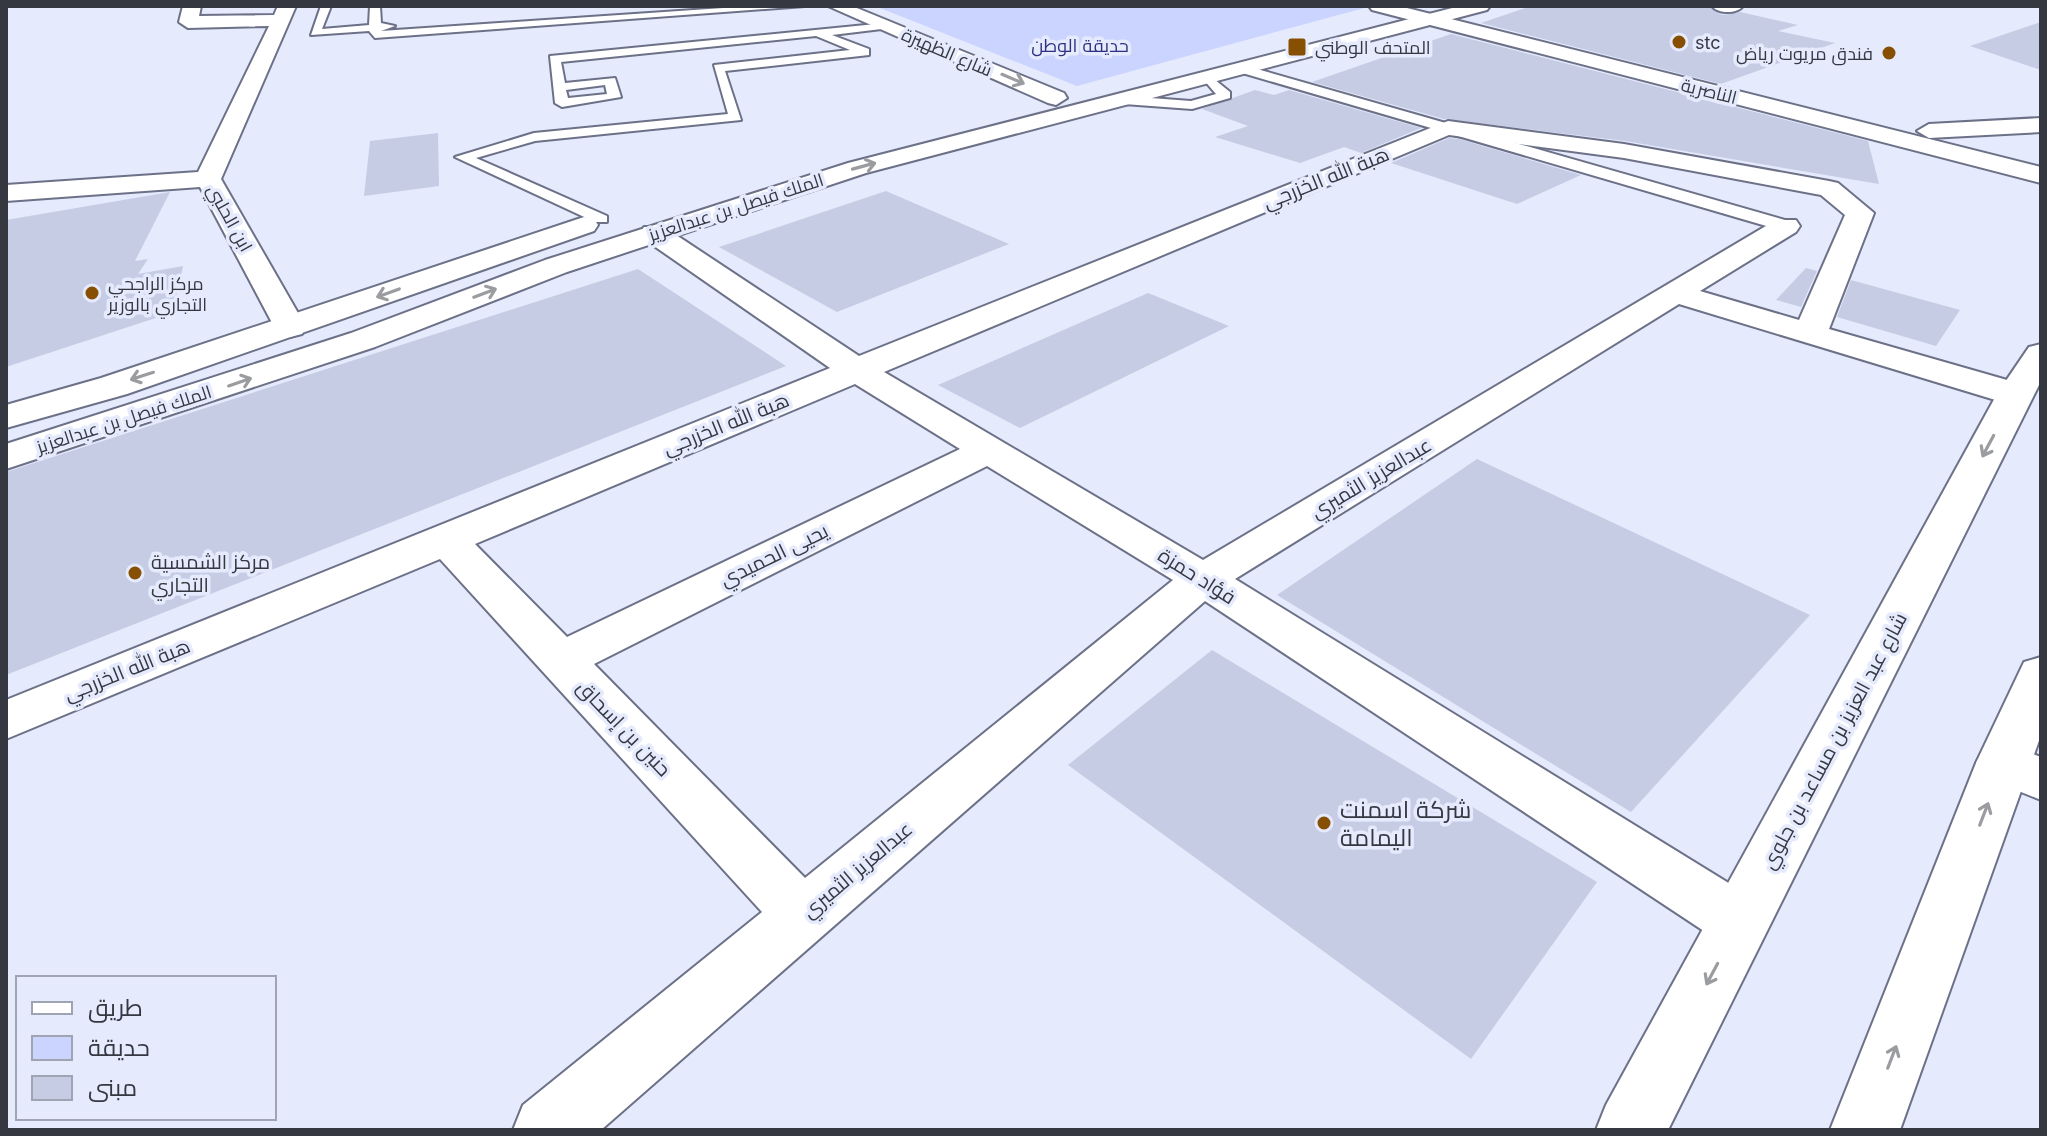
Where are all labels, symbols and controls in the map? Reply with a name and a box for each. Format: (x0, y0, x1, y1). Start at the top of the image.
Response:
street label: شارع الظهيرة (898, 24, 995, 82)
place label: stc (1695, 32, 1721, 53)
marker: stc (1670, 33, 1688, 51)
park label: حديقة الوطن (1031, 35, 1129, 57)
marker: المتحف الوطني (1286, 36, 1308, 58)
place label: المتحف الوطني (1315, 37, 1431, 62)
place label: فندق مريوت رياض (1736, 43, 1873, 66)
marker: فندق مريوت رياض (1880, 44, 1898, 62)
one-way arrow (1000, 73, 1024, 88)
street label: الناصرية (1679, 74, 1739, 109)
street label: هبة الله الخزرجي (1259, 141, 1394, 218)
one-way arrow (850, 158, 876, 173)
street label: الملك فيصل بن عبدالعزيز (645, 169, 826, 246)
street label: ابن الحلبي (200, 181, 257, 257)
place label: مركز الراجحي التجاري بالوزير (107, 273, 207, 319)
marker: مركز الراجحي التجاري بالوزير (83, 284, 101, 302)
one-way arrow (472, 285, 496, 299)
one-way arrow (376, 287, 401, 301)
one-way arrow (129, 370, 154, 385)
one-way arrow (227, 373, 252, 388)
street label: الملك فيصل بن عبدالعزيز (33, 381, 214, 458)
street label: هبة الله الخزرجي (659, 387, 794, 464)
street label: عبدالعزيز الثميري (1306, 433, 1438, 527)
one-way arrow (1980, 433, 1996, 457)
street label: يحيى الحميدي (716, 518, 834, 595)
street label: فؤاد حمزة (1154, 543, 1240, 609)
place label: مركز الشمسية التجاري (151, 550, 270, 601)
marker: مركز الشمسية التجاري (126, 564, 144, 582)
street label: شارع عبد العزيز بن مساعد بن جلوي (1756, 609, 1916, 875)
street label: هبة الله الخزرجي (60, 633, 195, 710)
street label: حنين بن إسحاق (571, 675, 676, 782)
place label: شركة اسمنت اليمامة (1340, 795, 1471, 852)
one-way arrow (1978, 802, 1992, 826)
marker: شركة اسمنت اليمامة (1315, 814, 1333, 832)
street label: عبدالعزيز الثميري (797, 817, 920, 926)
one-way arrow (1704, 961, 1720, 985)
legend (16, 976, 276, 1120)
text: طريق (88, 993, 143, 1023)
text: حديقة (88, 1033, 150, 1062)
one-way arrow (1886, 1045, 1900, 1070)
text: مبنى (88, 1073, 137, 1102)

